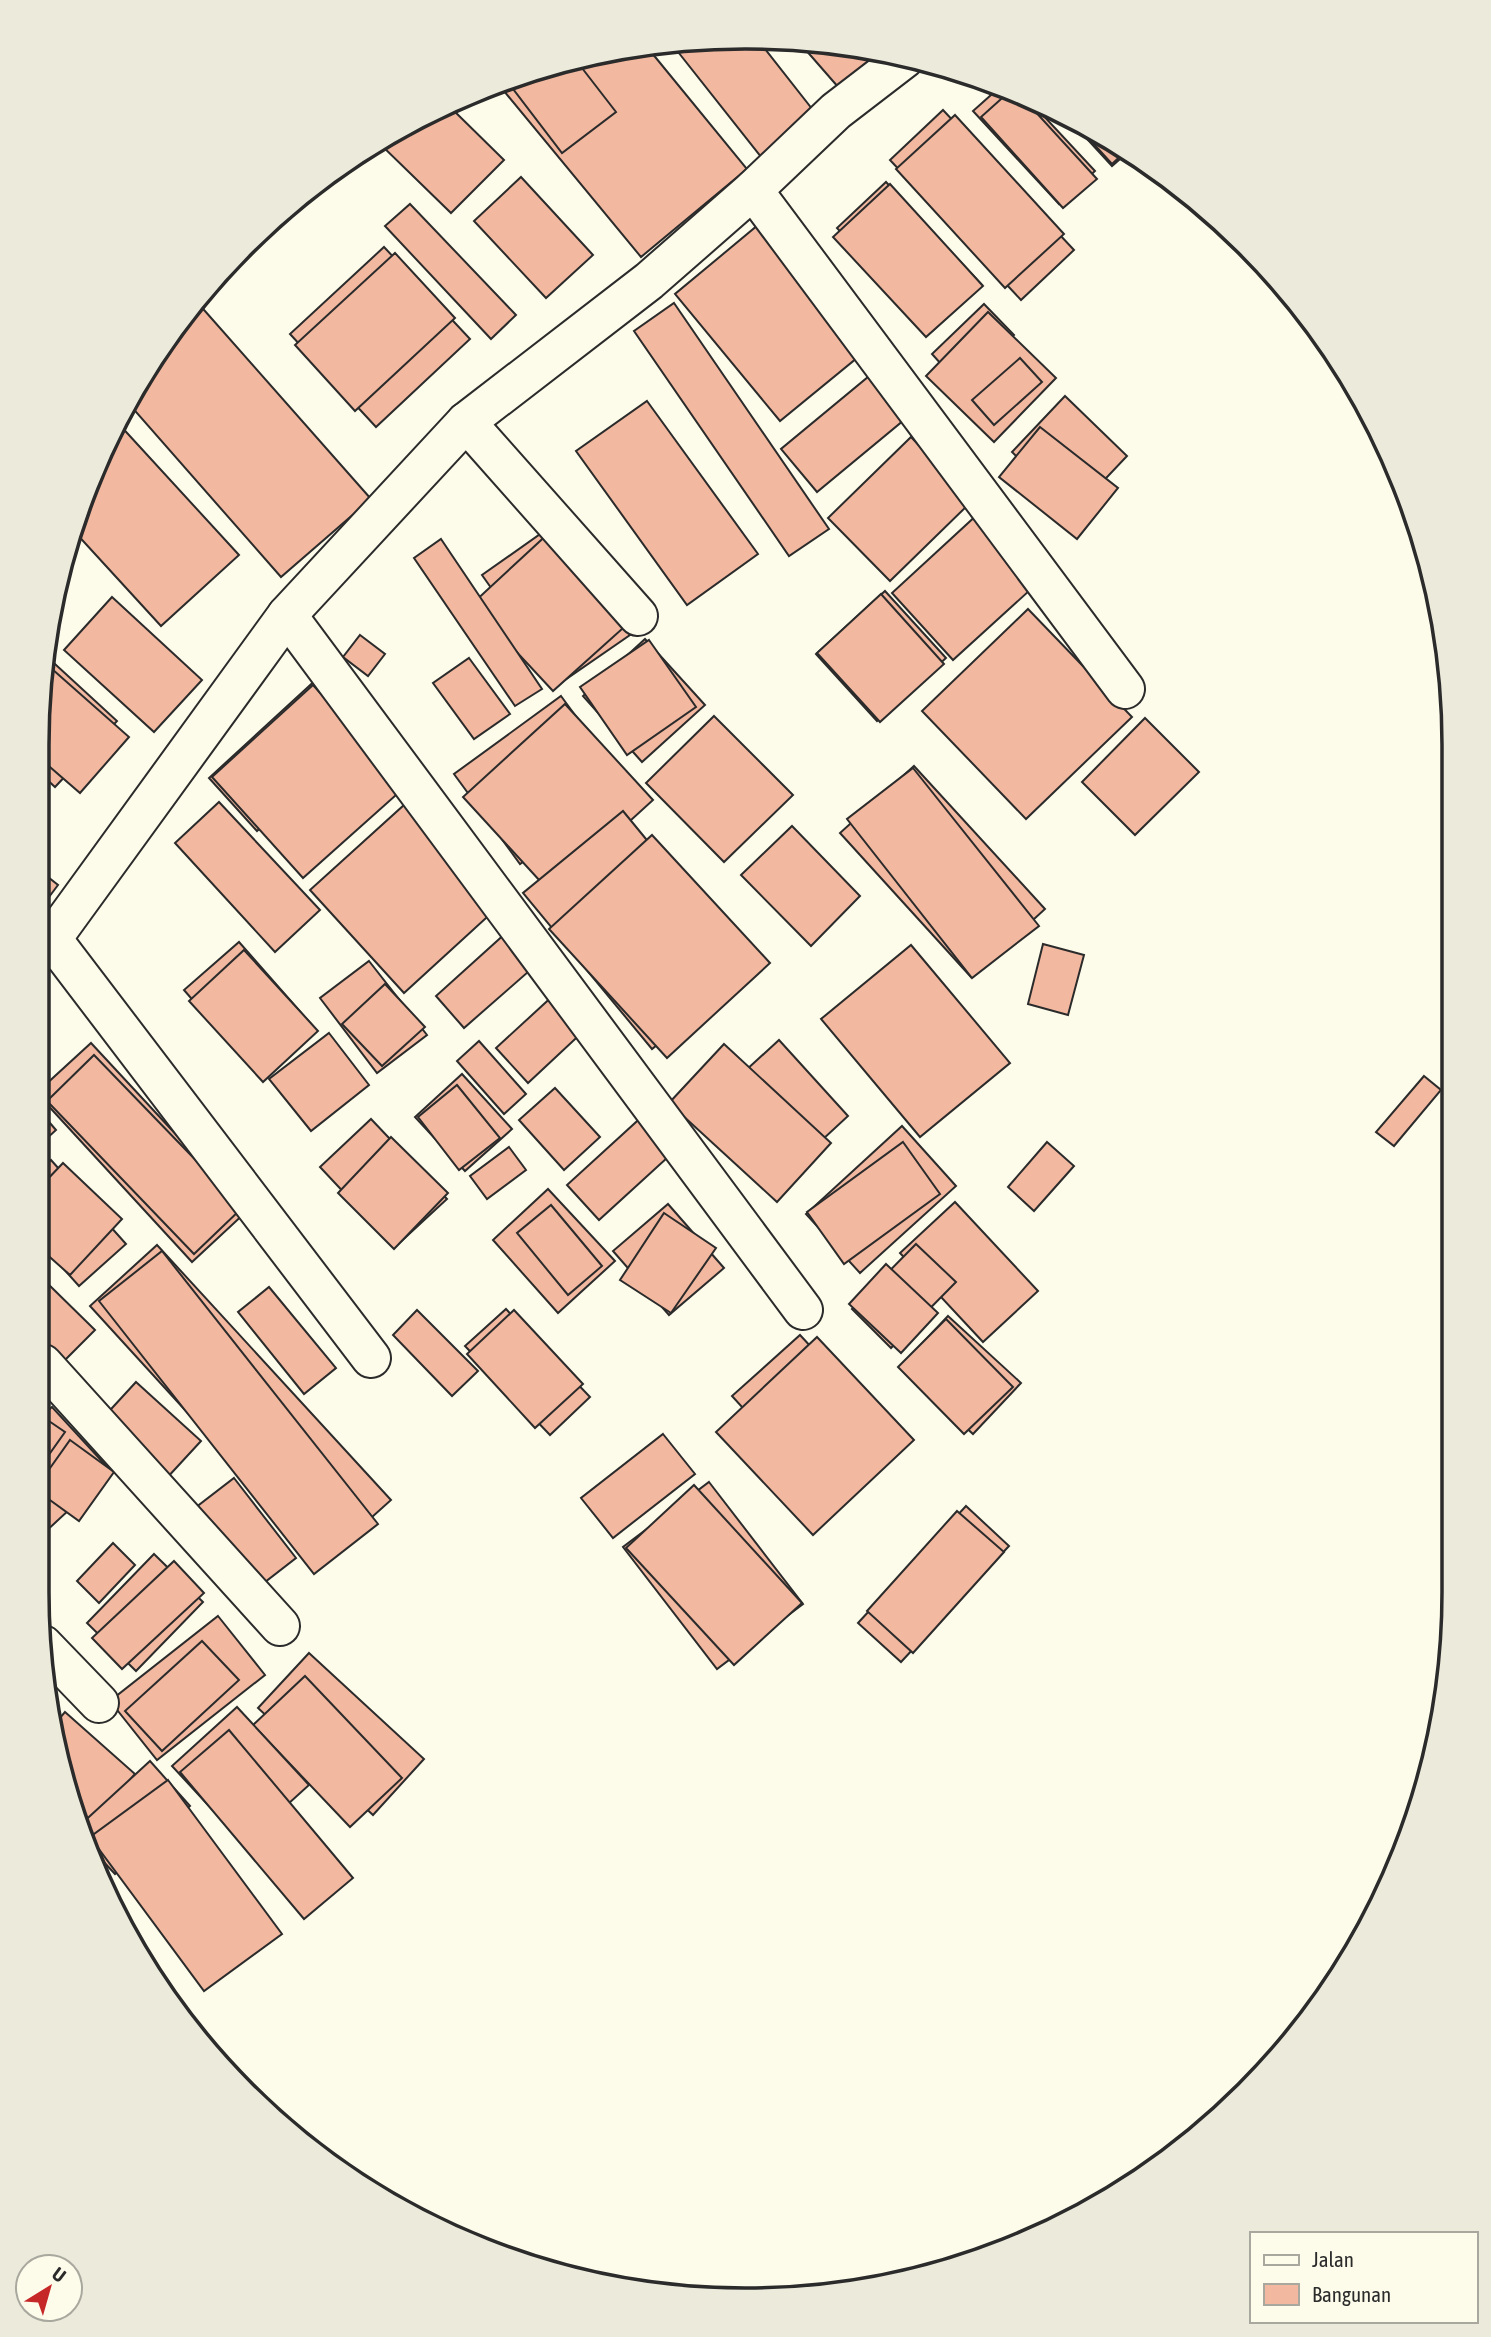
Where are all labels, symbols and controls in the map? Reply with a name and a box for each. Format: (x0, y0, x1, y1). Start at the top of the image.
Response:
legend (1250, 2232, 1477, 2323)
text: Jalan (1312, 2247, 1354, 2271)
north arrow (14, 2253, 84, 2323)
text: U (48, 2262, 70, 2287)
text: Bangunan (1312, 2282, 1391, 2306)

